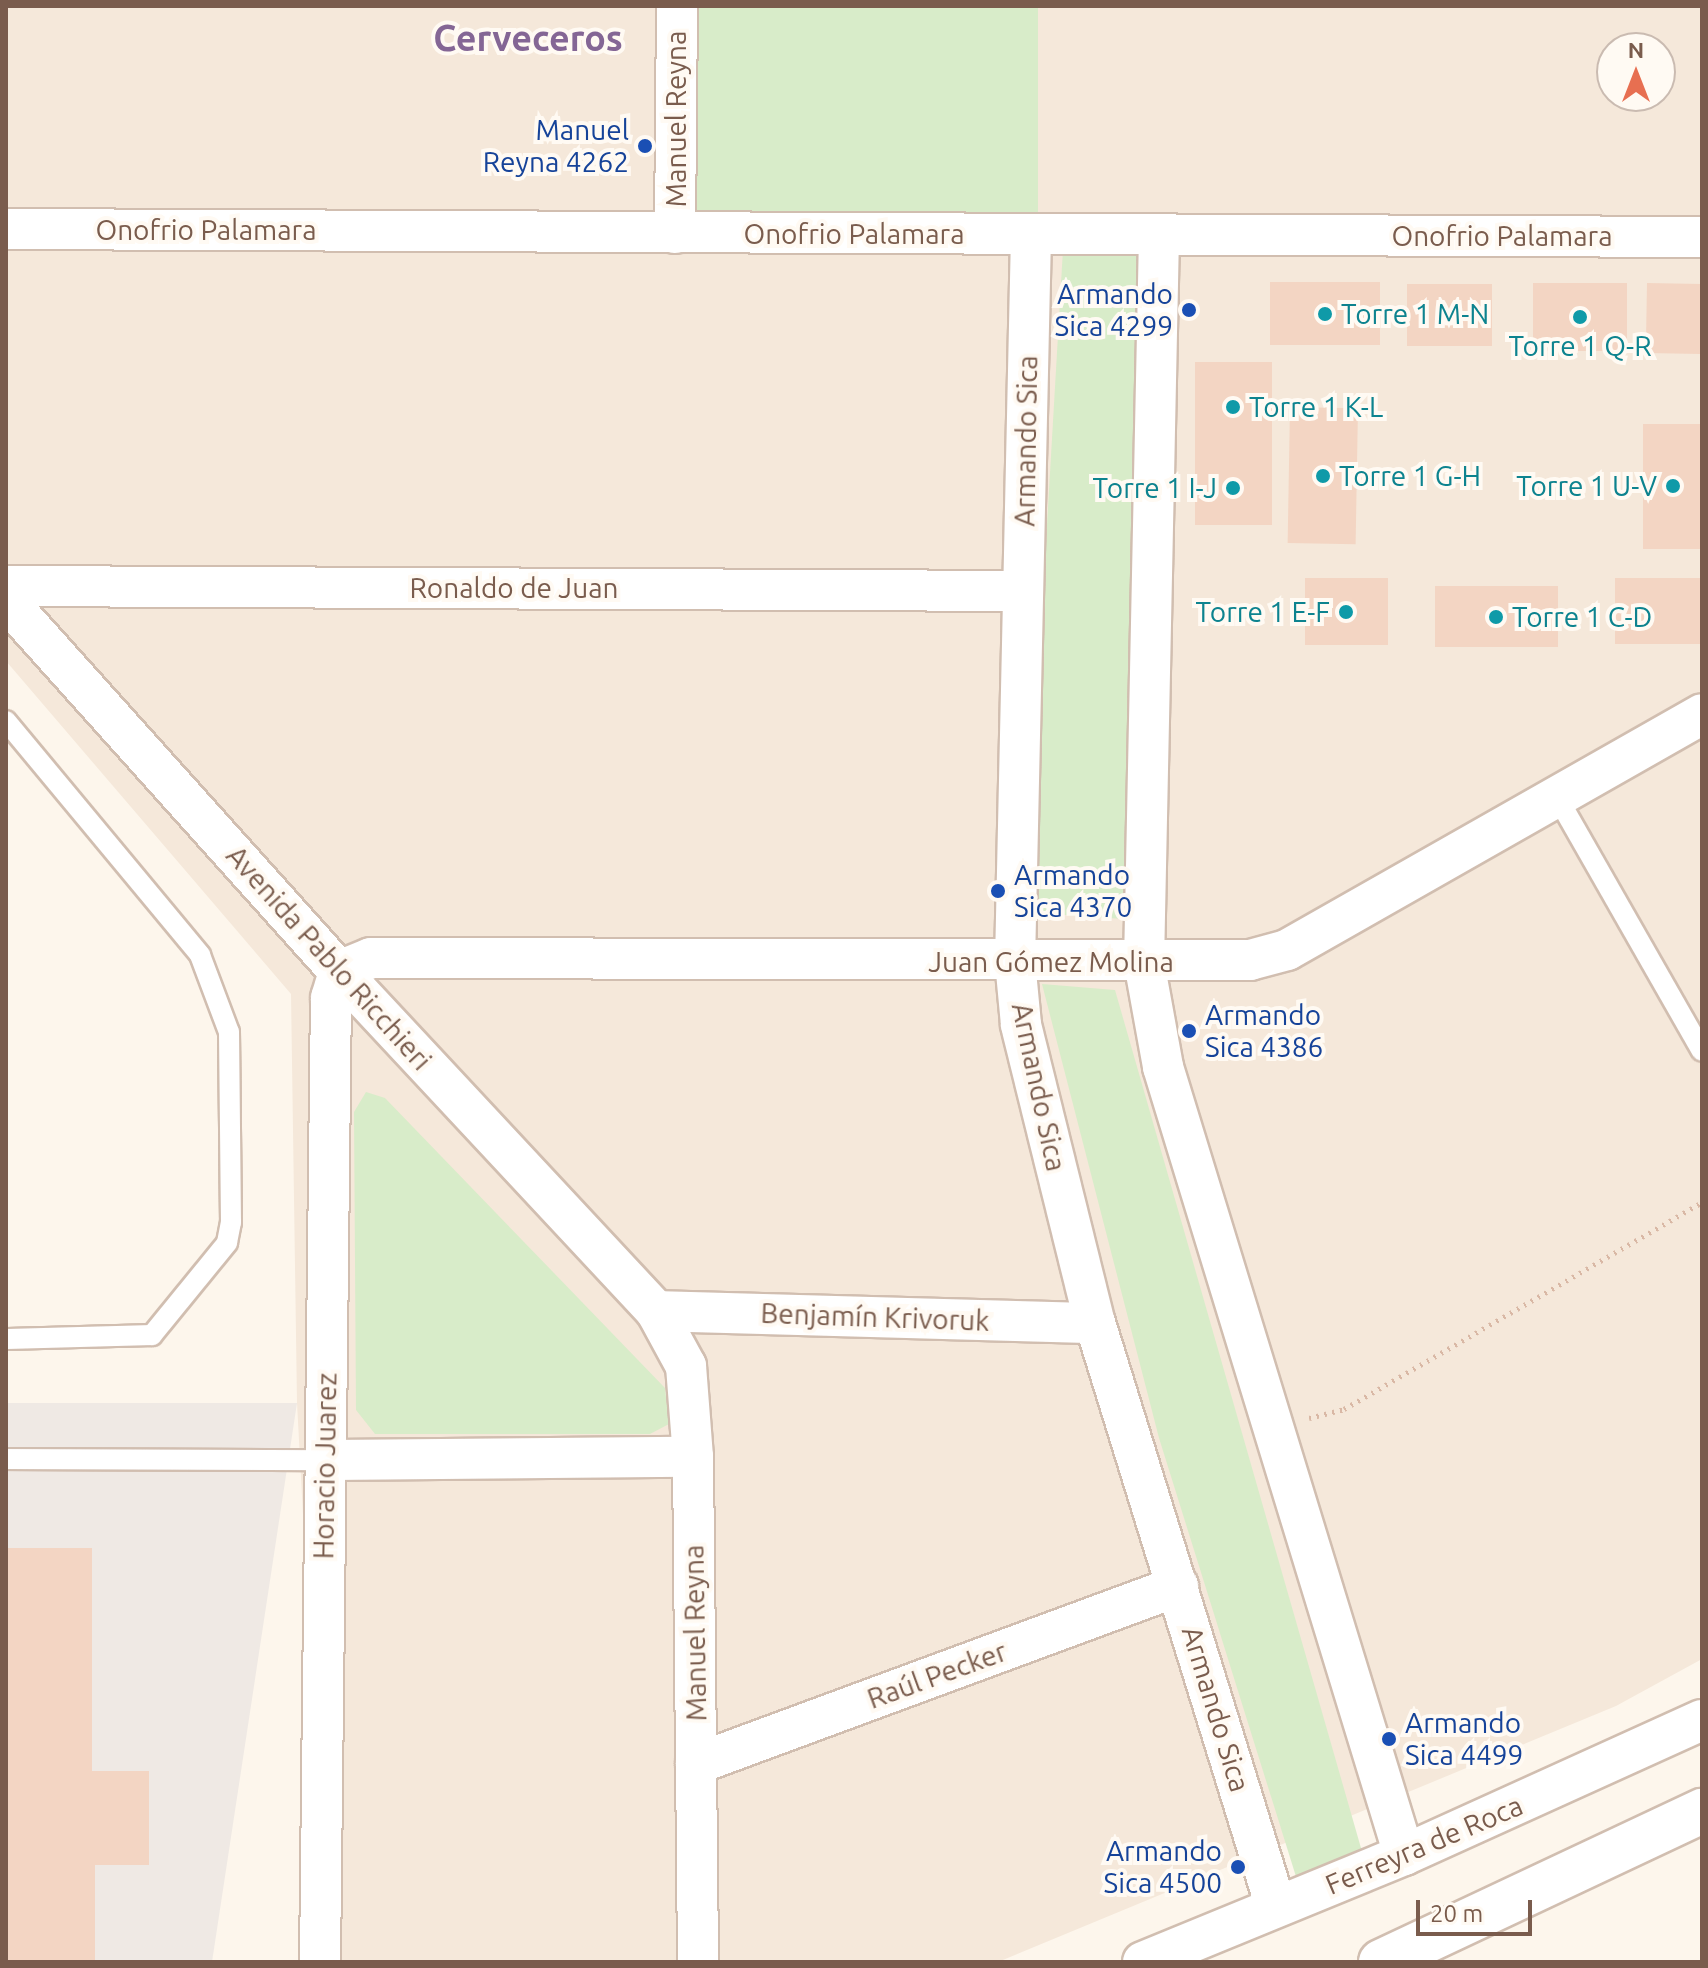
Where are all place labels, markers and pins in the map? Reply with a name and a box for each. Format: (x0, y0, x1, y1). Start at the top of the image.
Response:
place label: Manuel Reyna 4262 (483, 113, 629, 179)
marker: Manuel Reyna 4262 (636, 137, 654, 155)
place label: Armando Sica 4299 (1055, 277, 1173, 343)
place label: Torre 1 M-N (1341, 297, 1489, 331)
marker: Armando Sica 4299 (1180, 301, 1198, 319)
marker: Torre 1 M-N (1316, 305, 1334, 323)
marker: Torre 1 Q-R (1571, 308, 1589, 326)
place label: Torre 1 Q-R (1508, 329, 1652, 363)
place label: Torre 1 K-L (1249, 390, 1383, 424)
marker: Torre 1 K-L (1224, 398, 1242, 416)
place label: Torre 1 G-H (1339, 459, 1481, 493)
marker: Torre 1 G-H (1314, 467, 1332, 485)
place label: Torre 1 U-V (1516, 469, 1657, 503)
place label: Torre 1 I-J (1093, 471, 1217, 505)
marker: Torre 1 U-V (1664, 477, 1682, 495)
marker: Torre 1 I-J (1224, 479, 1242, 497)
place label: Torre 1 E-F (1196, 595, 1330, 629)
place label: Torre 1 C-D (1512, 600, 1652, 634)
marker: Torre 1 E-F (1337, 603, 1355, 621)
marker: Torre 1 C-D (1487, 608, 1505, 626)
place label: Armando Sica 4370 (1014, 858, 1132, 924)
marker: Armando Sica 4370 (989, 882, 1007, 900)
place label: Armando Sica 4386 (1205, 998, 1323, 1064)
marker: Armando Sica 4386 (1180, 1022, 1198, 1040)
place label: Armando Sica 4499 (1405, 1706, 1523, 1772)
marker: Armando Sica 4499 (1380, 1730, 1398, 1748)
place label: Armando Sica 4500 (1104, 1834, 1222, 1900)
marker: Armando Sica 4500 (1229, 1858, 1247, 1876)

